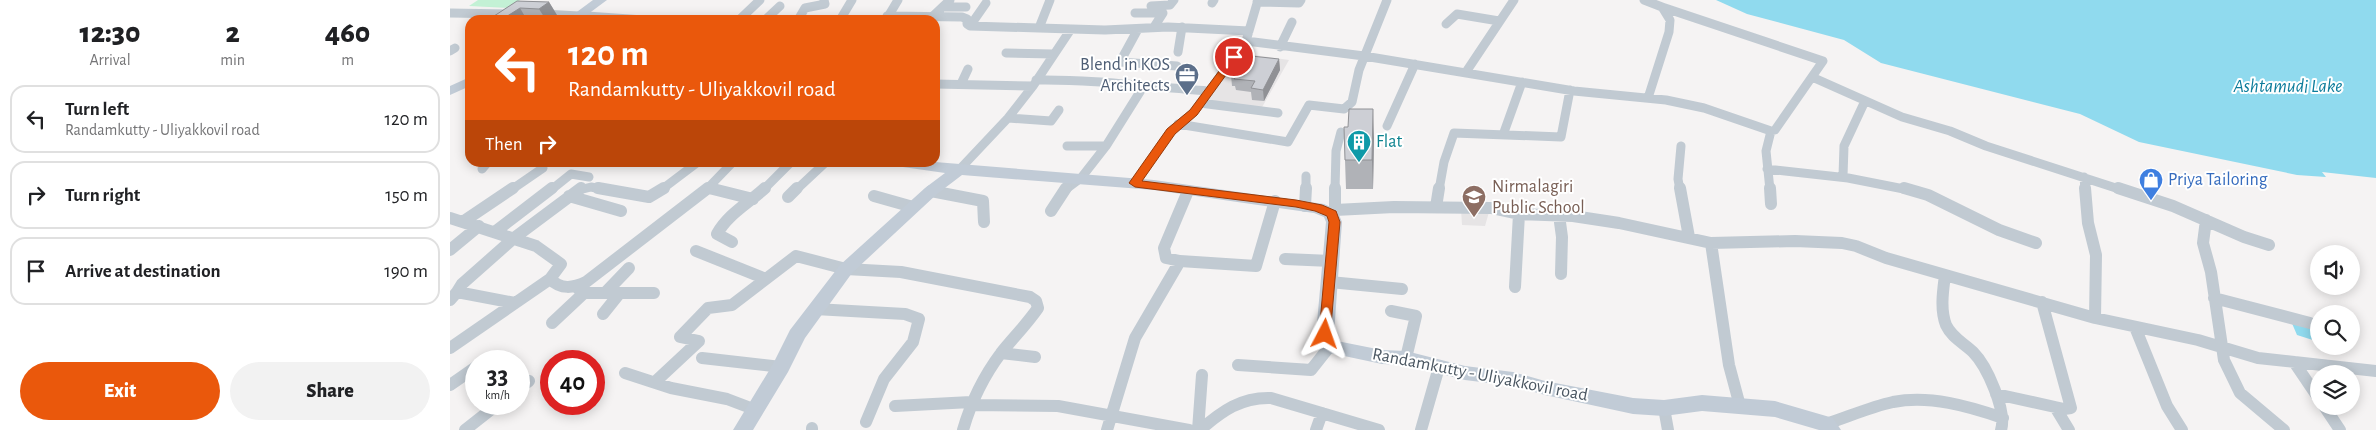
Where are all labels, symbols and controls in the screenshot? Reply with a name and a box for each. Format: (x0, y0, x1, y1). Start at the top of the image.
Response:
text: 12:30 (80, 18, 141, 48)
text: 2 (225, 18, 240, 48)
text: 460 (325, 18, 370, 48)
icon: left (485, 35, 550, 100)
pin (1213, 36, 1255, 78)
text: 120 m (568, 37, 649, 72)
icon: arrive (1220, 43, 1248, 71)
text: Arrival (90, 52, 131, 68)
text: min (220, 52, 245, 68)
text: m (341, 52, 354, 68)
place label: Blend in KOS Architects (1080, 56, 1170, 95)
office icon: Blend in KOS Architects (1174, 62, 1200, 96)
water label: Ashtamudi Lake (2232, 77, 2343, 96)
text: Randamkutty - Uliyakkovil road (568, 78, 836, 100)
text: Turn left (65, 100, 129, 119)
icon: left (22, 105, 50, 133)
text: 120 m (384, 110, 428, 129)
text: Randamkutty - Uliyakkovil road (65, 122, 260, 138)
building icon: Flat (1346, 129, 1372, 163)
icon: right (533, 130, 561, 158)
place label: Flat (1376, 133, 1403, 151)
text: Then (485, 135, 523, 154)
shop icon: Priya Tailoring (2138, 167, 2164, 201)
place label: Priya Tailoring (2168, 171, 2268, 189)
place label: Nirmalagiri Public School (1492, 178, 1585, 217)
icon: right (22, 181, 50, 209)
school or university icon: Nirmalagiri Public School (1461, 184, 1487, 218)
text: Turn right (65, 186, 140, 205)
text: 150 m (385, 186, 428, 205)
map controls (2310, 245, 2360, 415)
button: sound (2310, 245, 2360, 295)
icon: arrive (22, 257, 50, 285)
text: Arrive at destination (65, 262, 221, 281)
text: 190 m (384, 262, 428, 281)
button: search (2310, 305, 2360, 355)
position arrow (1298, 307, 1350, 359)
street label: Randamkutty - Uliyakkovil road (1371, 345, 1589, 405)
speed limit sign: 40 (540, 350, 605, 415)
button: Exit (20, 362, 220, 420)
button: Share (230, 362, 430, 420)
text: 33 (487, 364, 508, 389)
button: layers (2310, 365, 2360, 415)
text: km/h (485, 389, 510, 401)

